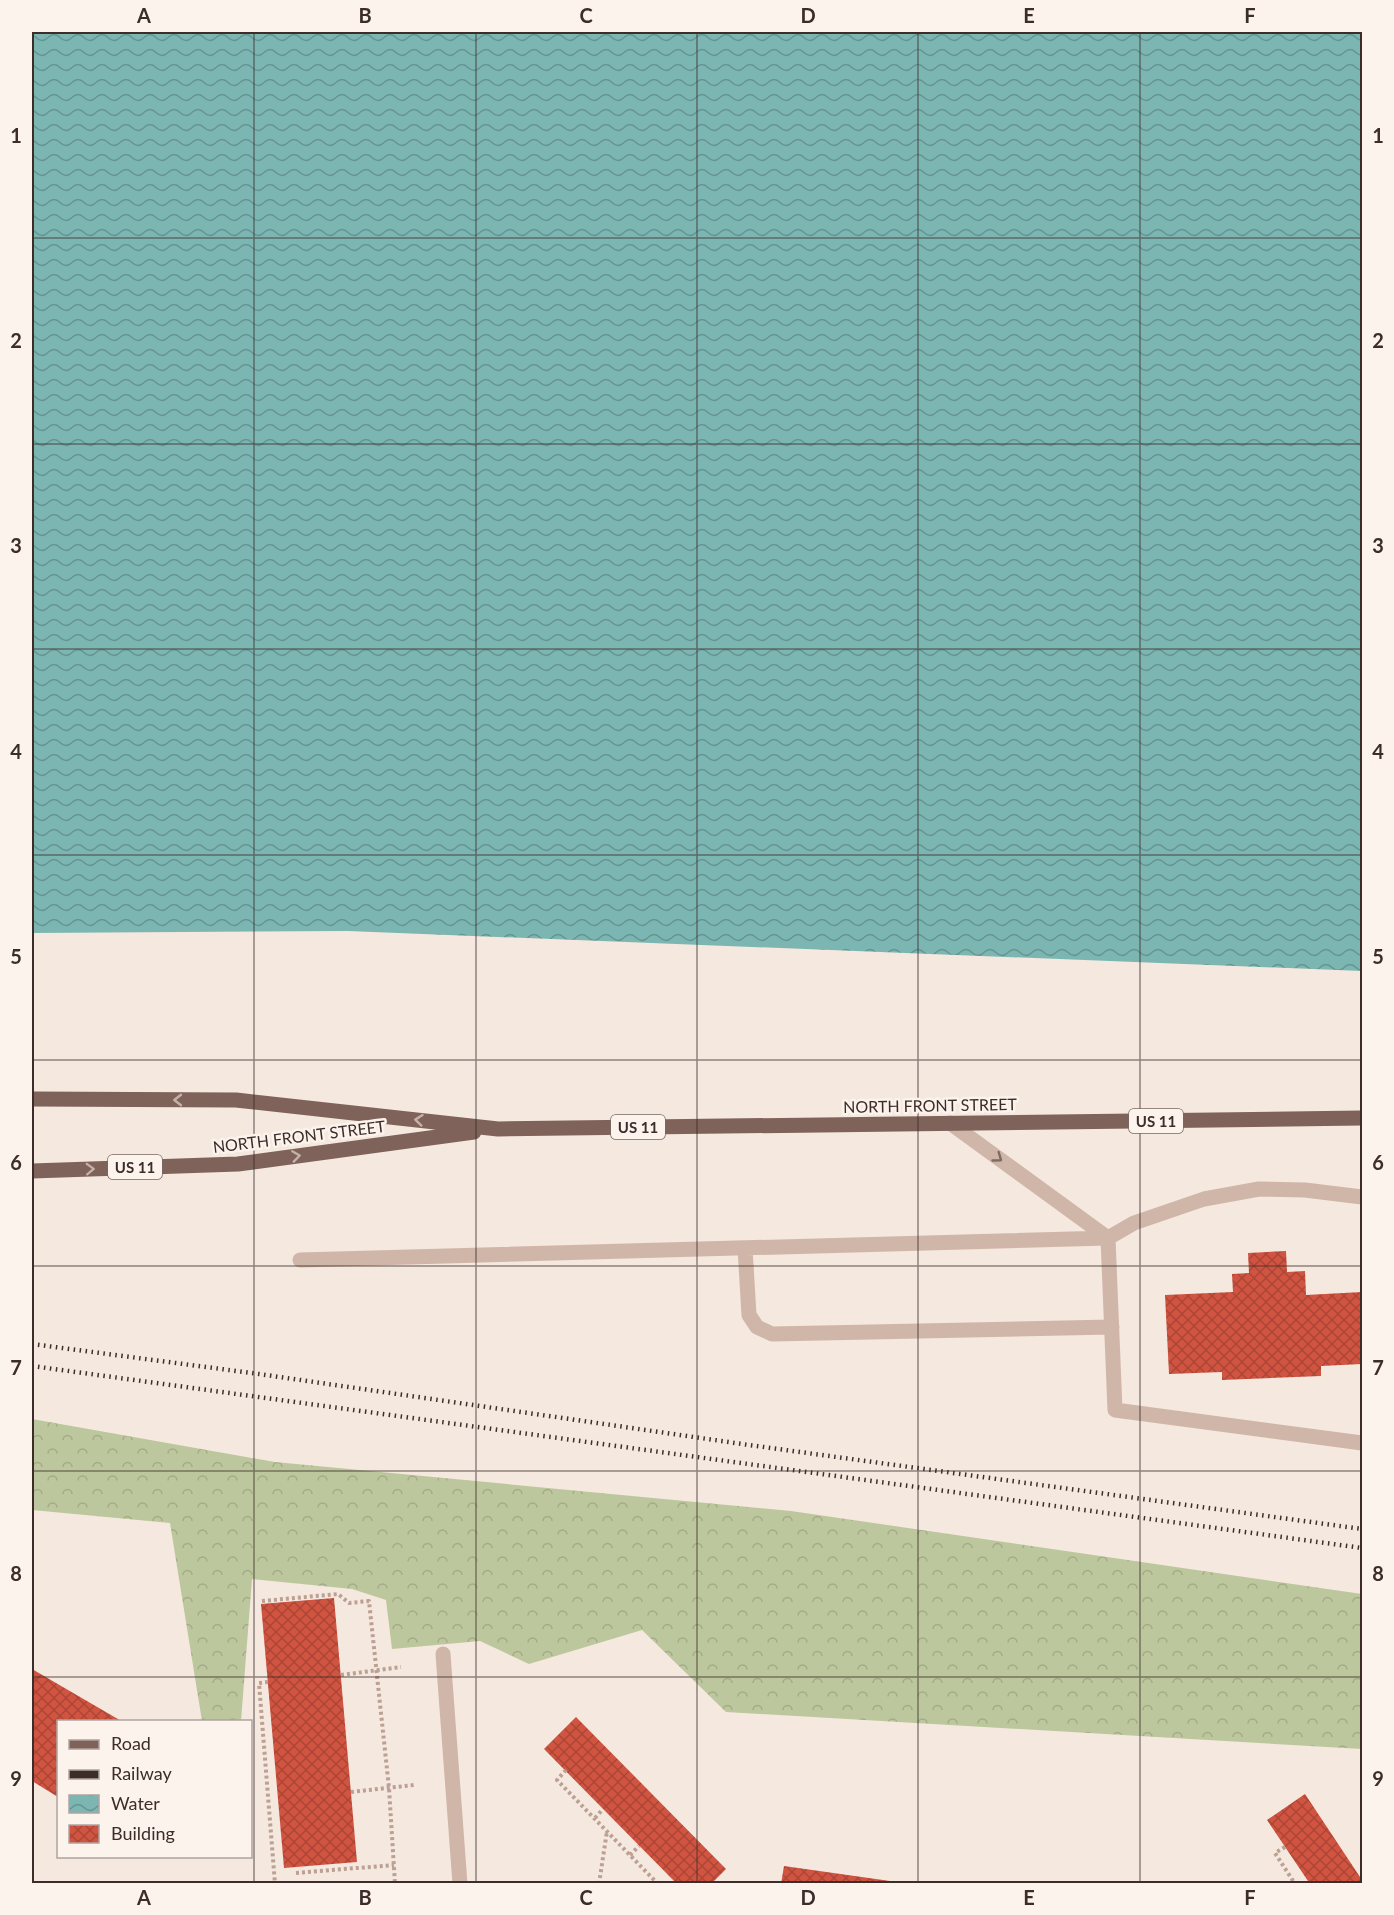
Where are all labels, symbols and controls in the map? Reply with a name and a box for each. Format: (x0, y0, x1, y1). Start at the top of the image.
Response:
text: A (136, 3, 151, 27)
text: B (358, 3, 372, 27)
text: C (579, 3, 593, 27)
text: D (800, 3, 816, 27)
text: E (1023, 3, 1035, 27)
text: F (1244, 3, 1256, 27)
text: 1 (10, 123, 22, 147)
text: 1 (1372, 123, 1384, 147)
text: 2 (10, 328, 22, 352)
text: 2 (1372, 328, 1384, 352)
text: 3 (10, 533, 22, 557)
text: 3 (1372, 533, 1384, 557)
text: 4 (10, 739, 22, 763)
text: 4 (1372, 739, 1384, 763)
text: 5 (10, 944, 22, 968)
text: 5 (1372, 944, 1384, 968)
one-way arrow (173, 1094, 182, 1106)
street label: NORTH FRONT STREET (843, 1094, 1017, 1116)
road number: US 11 (1129, 1109, 1183, 1133)
one-way arrow (414, 1114, 423, 1127)
road number: US 11 (611, 1115, 665, 1139)
street label: NORTH FRONT STREET (212, 1116, 387, 1156)
text: 6 (10, 1150, 22, 1174)
one-way arrow (292, 1150, 301, 1163)
one-way arrow (991, 1150, 1002, 1161)
text: 6 (1372, 1150, 1384, 1174)
road number: US 11 (108, 1155, 162, 1179)
one-way arrow (85, 1163, 94, 1175)
text: 7 (10, 1355, 22, 1379)
text: 7 (1372, 1355, 1384, 1379)
text: 8 (10, 1561, 22, 1585)
text: 8 (1372, 1561, 1384, 1585)
legend (57, 1720, 252, 1858)
text: Road (111, 1732, 151, 1754)
text: Railway (111, 1762, 172, 1784)
text: 9 (10, 1766, 22, 1790)
text: 9 (1372, 1766, 1384, 1790)
text: Water (111, 1792, 160, 1814)
text: Building (111, 1822, 175, 1844)
text: A (136, 1885, 151, 1909)
text: B (358, 1885, 372, 1909)
text: C (579, 1885, 593, 1909)
text: D (800, 1885, 816, 1909)
text: E (1023, 1885, 1035, 1909)
text: F (1244, 1885, 1256, 1909)

